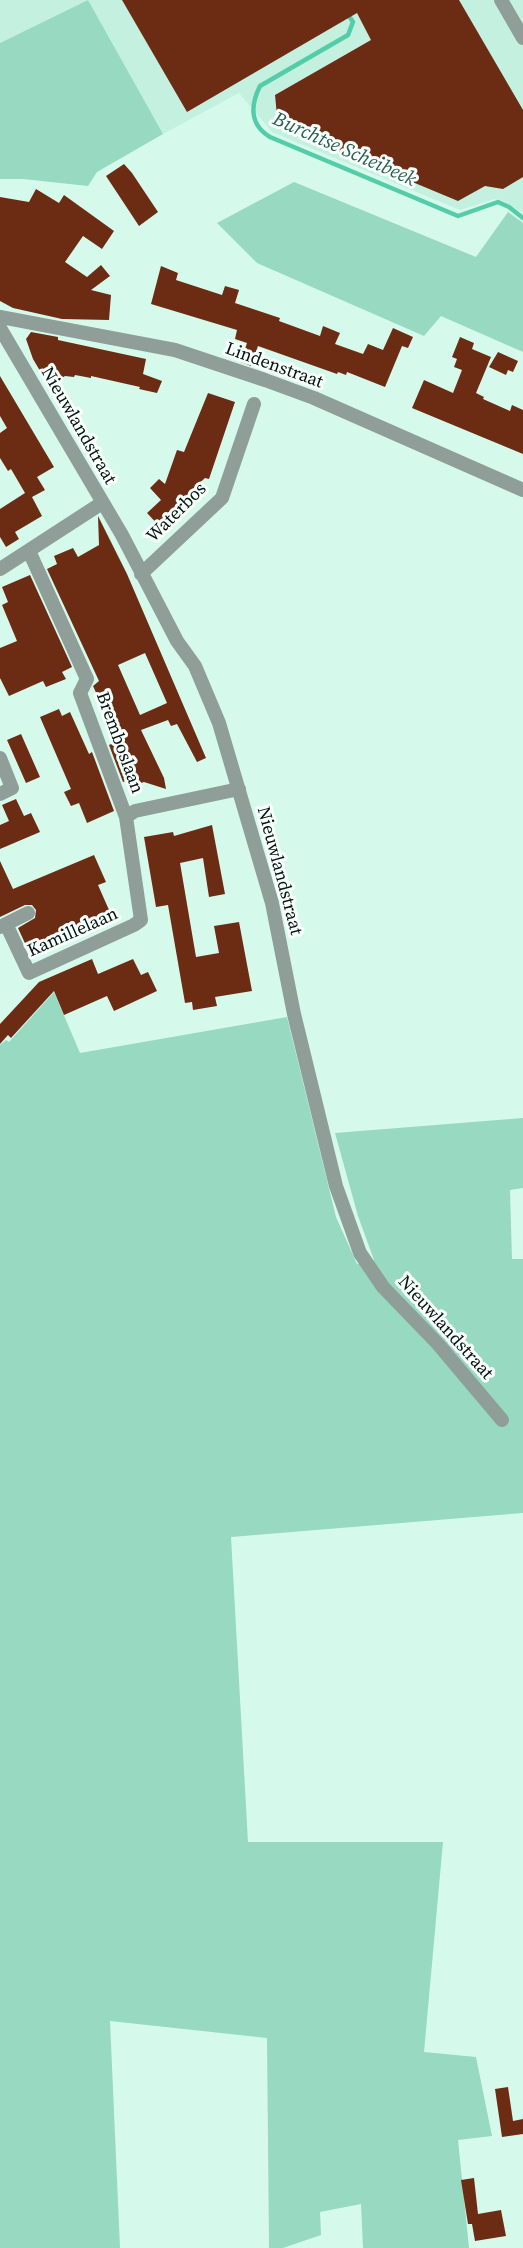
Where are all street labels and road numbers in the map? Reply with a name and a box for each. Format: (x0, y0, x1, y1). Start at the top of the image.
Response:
street label: Lindenstraat (222, 338, 326, 394)
street label: Nieuwlandstraat (36, 363, 120, 489)
street label: Waterbos (143, 479, 211, 547)
street label: Bremboslaan (91, 689, 147, 797)
street label: Nieuwlandstraat (251, 804, 307, 938)
street label: Kamillelaan (25, 904, 121, 962)
street label: Nieuwlandstraat (393, 1272, 497, 1384)

